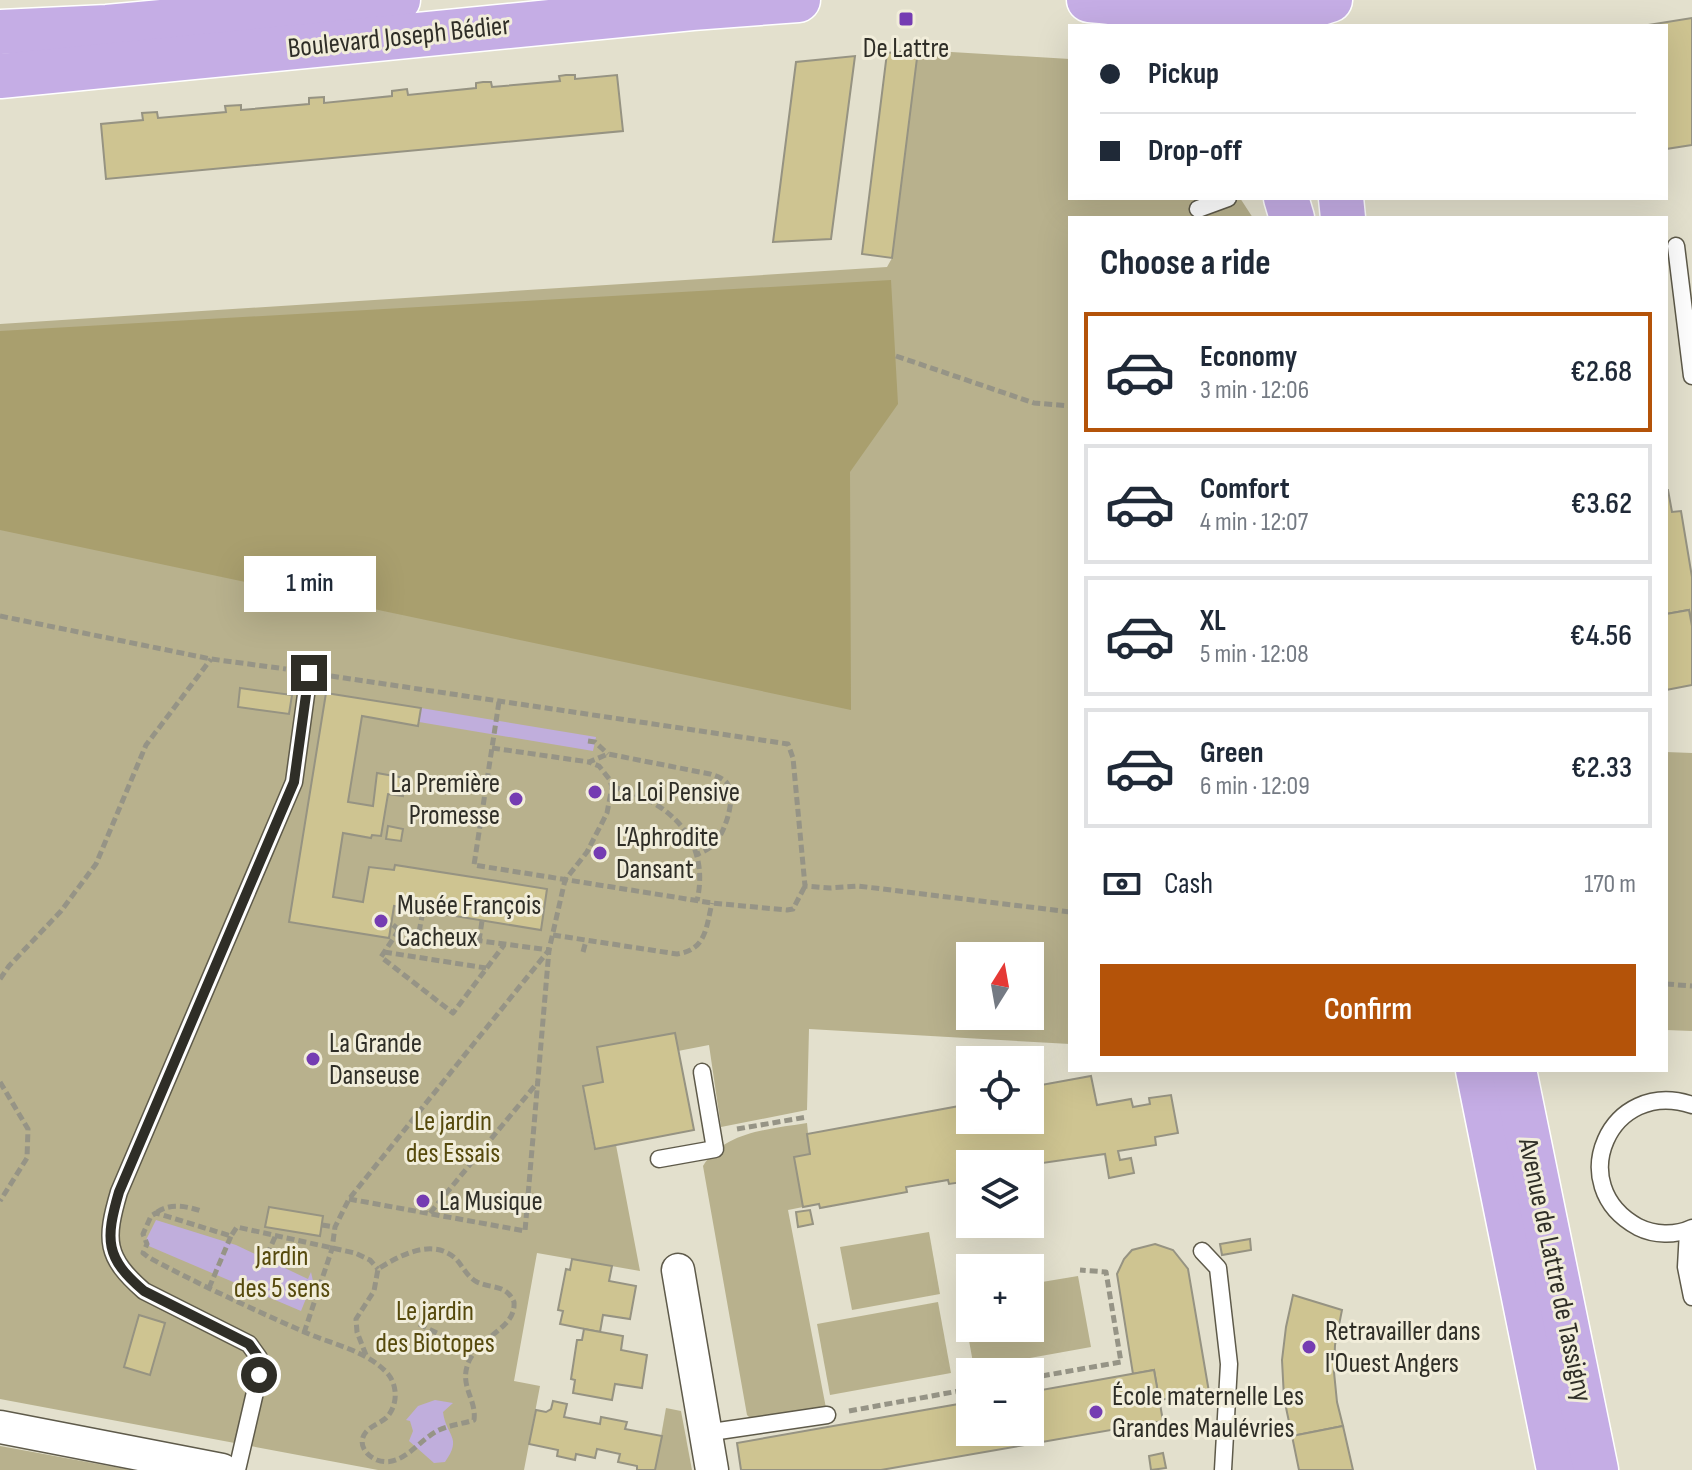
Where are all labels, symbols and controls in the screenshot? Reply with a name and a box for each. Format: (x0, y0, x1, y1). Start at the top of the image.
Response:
street label: Boulevard Joseph Bédier (286, 9, 512, 65)
marker: De Lattre (897, 10, 915, 28)
place label: De Lattre (863, 32, 949, 65)
text: Pickup (1148, 56, 1219, 92)
text: Drop-off (1148, 133, 1242, 169)
text: Choose a ride (1100, 242, 1271, 285)
icon: car (1104, 336, 1176, 408)
text: Economy (1200, 339, 1297, 375)
text: €2.68 (1570, 354, 1632, 390)
text: 3 min · 12:06 (1200, 375, 1309, 406)
icon: car (1104, 468, 1176, 540)
text: Comfort (1200, 471, 1290, 507)
text: €3.62 (1571, 486, 1632, 522)
text: 4 min · 12:07 (1200, 507, 1308, 538)
callout: 1 min (243, 557, 375, 613)
text: 1 min (286, 568, 334, 599)
icon: car (1104, 600, 1176, 672)
text: XL (1200, 603, 1226, 639)
text: €4.56 (1570, 618, 1632, 654)
text: 5 min · 12:08 (1200, 639, 1309, 670)
route end (291, 655, 327, 691)
icon: car (1104, 732, 1176, 804)
text: Green (1200, 735, 1264, 771)
text: €2.33 (1571, 750, 1632, 786)
place label: La Première Promesse (390, 767, 500, 832)
text: 6 min · 12:09 (1200, 771, 1310, 802)
place label: La Loi Pensive (611, 776, 740, 809)
marker: La Loi Pensive (586, 783, 604, 801)
marker: La Première Promesse (507, 790, 525, 808)
place label: L’Aphrodite Dansant (616, 821, 719, 886)
marker: L’Aphrodite Dansant (591, 844, 609, 862)
icon: cash (1100, 862, 1144, 906)
text: Cash (1164, 866, 1213, 902)
text: 170 m (1584, 869, 1636, 900)
place label: Musée François Cacheux (397, 889, 541, 954)
marker: Musée François Cacheux (372, 912, 390, 930)
north arrow (956, 942, 1044, 1030)
map controls (956, 942, 1044, 1446)
button: Confirm (1100, 964, 1636, 1056)
place label: La Grande Danseuse (329, 1027, 422, 1092)
button: locate (956, 1046, 1044, 1134)
marker: La Grande Danseuse (304, 1050, 322, 1068)
park label: Le jardin des Essais (406, 1105, 500, 1170)
street label: Avenue de Lattre de Tassigny (1511, 1134, 1599, 1405)
button: layers (956, 1150, 1044, 1238)
place label: La Musique (439, 1185, 543, 1218)
marker: La Musique (414, 1192, 432, 1210)
park label: Jardin des 5 sens (234, 1240, 330, 1305)
button: + (956, 1254, 1044, 1342)
park label: Le jardin des Biotopes (375, 1295, 495, 1360)
place label: Retravailler dans l'Ouest Angers (1325, 1315, 1481, 1380)
marker: Retravailler dans l'Ouest Angers (1300, 1338, 1318, 1356)
route start (241, 1357, 277, 1393)
button: − (956, 1358, 1044, 1446)
place label: École maternelle Les Grandes Maulévries (1112, 1380, 1304, 1445)
marker: École maternelle Les Grandes Maulévries (1087, 1403, 1105, 1421)

